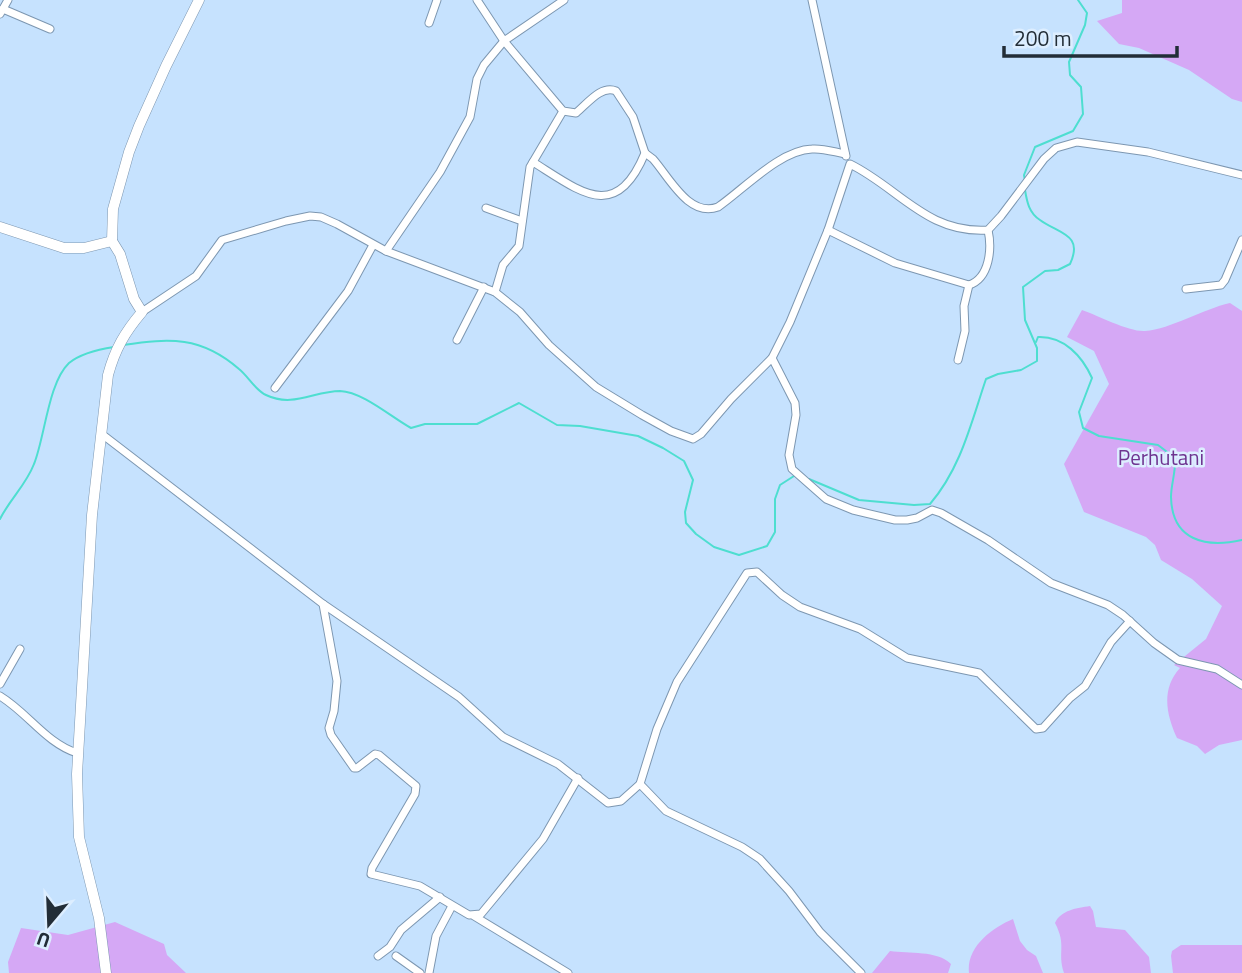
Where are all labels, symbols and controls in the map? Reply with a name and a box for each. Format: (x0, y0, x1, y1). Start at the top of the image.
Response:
scale bar (1004, 14, 1177, 58)
text: 200 m (1014, 22, 1071, 54)
park label: Perhutani (1118, 441, 1204, 473)
north arrow (14, 889, 84, 959)
text: U (33, 925, 54, 956)

